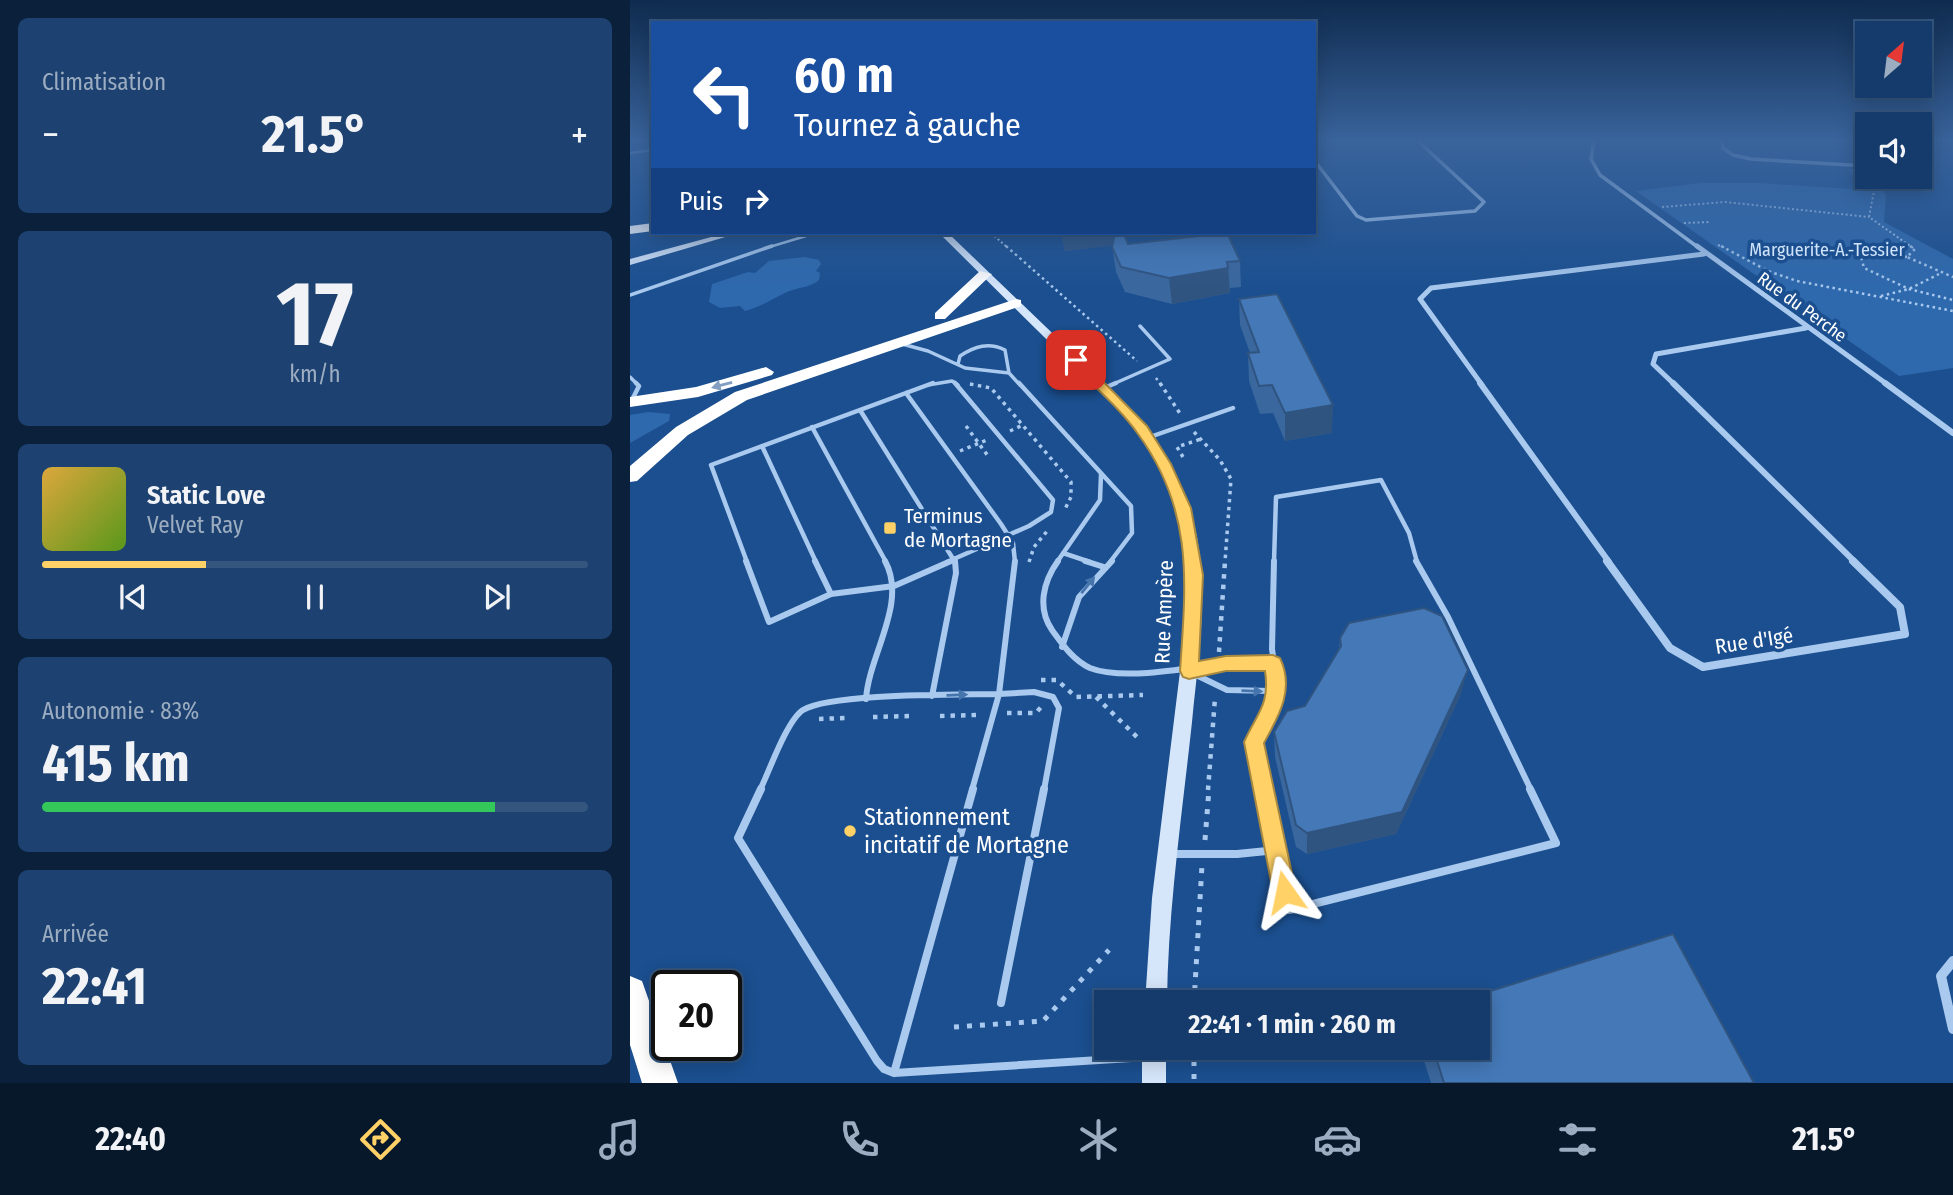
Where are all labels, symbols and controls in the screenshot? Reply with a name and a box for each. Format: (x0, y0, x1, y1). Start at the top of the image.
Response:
north arrow (1855, 21, 1932, 98)
map controls (1855, 21, 1932, 189)
text: 60 m (794, 46, 894, 105)
icon: left (679, 49, 770, 140)
text: Climatisation (42, 68, 166, 96)
text: 21.5° (261, 103, 368, 166)
text: Tournez à gauche (794, 106, 1021, 144)
text: − (42, 112, 59, 158)
text: + (571, 112, 588, 158)
button: sound (1855, 112, 1932, 189)
icon: right (737, 182, 775, 220)
text: Puis (679, 186, 723, 217)
park label: Marguerite-A.-Tessier (1749, 239, 1905, 261)
text: 17 (276, 260, 354, 369)
street label: Rue du Perche (1753, 267, 1851, 347)
pin (1046, 330, 1106, 390)
icon: arrive (1057, 341, 1095, 379)
text: km/h (289, 360, 341, 388)
one-way arrow (711, 381, 732, 391)
text: Static Love (147, 480, 265, 511)
place label: Terminus de Mortagne (904, 503, 1012, 553)
text: Velvet Ray (147, 511, 243, 539)
marker: Terminus de Mortagne (882, 520, 898, 536)
street label: Rue Ampère (1149, 560, 1179, 664)
one-way arrow (1080, 576, 1095, 593)
icon: previous (114, 578, 152, 616)
icon: pause (296, 578, 334, 616)
icon: next (478, 578, 516, 616)
street label: Rue d'Igé (1713, 622, 1795, 660)
one-way arrow (1241, 685, 1263, 696)
one-way arrow (946, 690, 968, 701)
text: Autonomie · 83% (42, 697, 199, 725)
text: 415 km (42, 732, 190, 795)
place label: Stationnement incitatif de Mortagne (864, 803, 1069, 859)
marker: Stationnement incitatif de Mortagne (842, 823, 858, 839)
position arrow (1248, 855, 1322, 929)
text: Arrivée (42, 920, 109, 948)
text: 22:41 (42, 955, 147, 1018)
speed limit sign: 20 (651, 970, 742, 1061)
text: 22:41 · 1 min · 260 m (1188, 1009, 1396, 1040)
icon: directions (356, 1115, 405, 1164)
icon: music (595, 1115, 644, 1164)
icon: phone (835, 1115, 884, 1164)
icon: climate (1074, 1115, 1123, 1164)
icon: car (1313, 1115, 1362, 1164)
icon: filters (1553, 1115, 1602, 1164)
text: 22:40 (95, 1120, 166, 1158)
text: 21.5° (1792, 1120, 1858, 1158)

